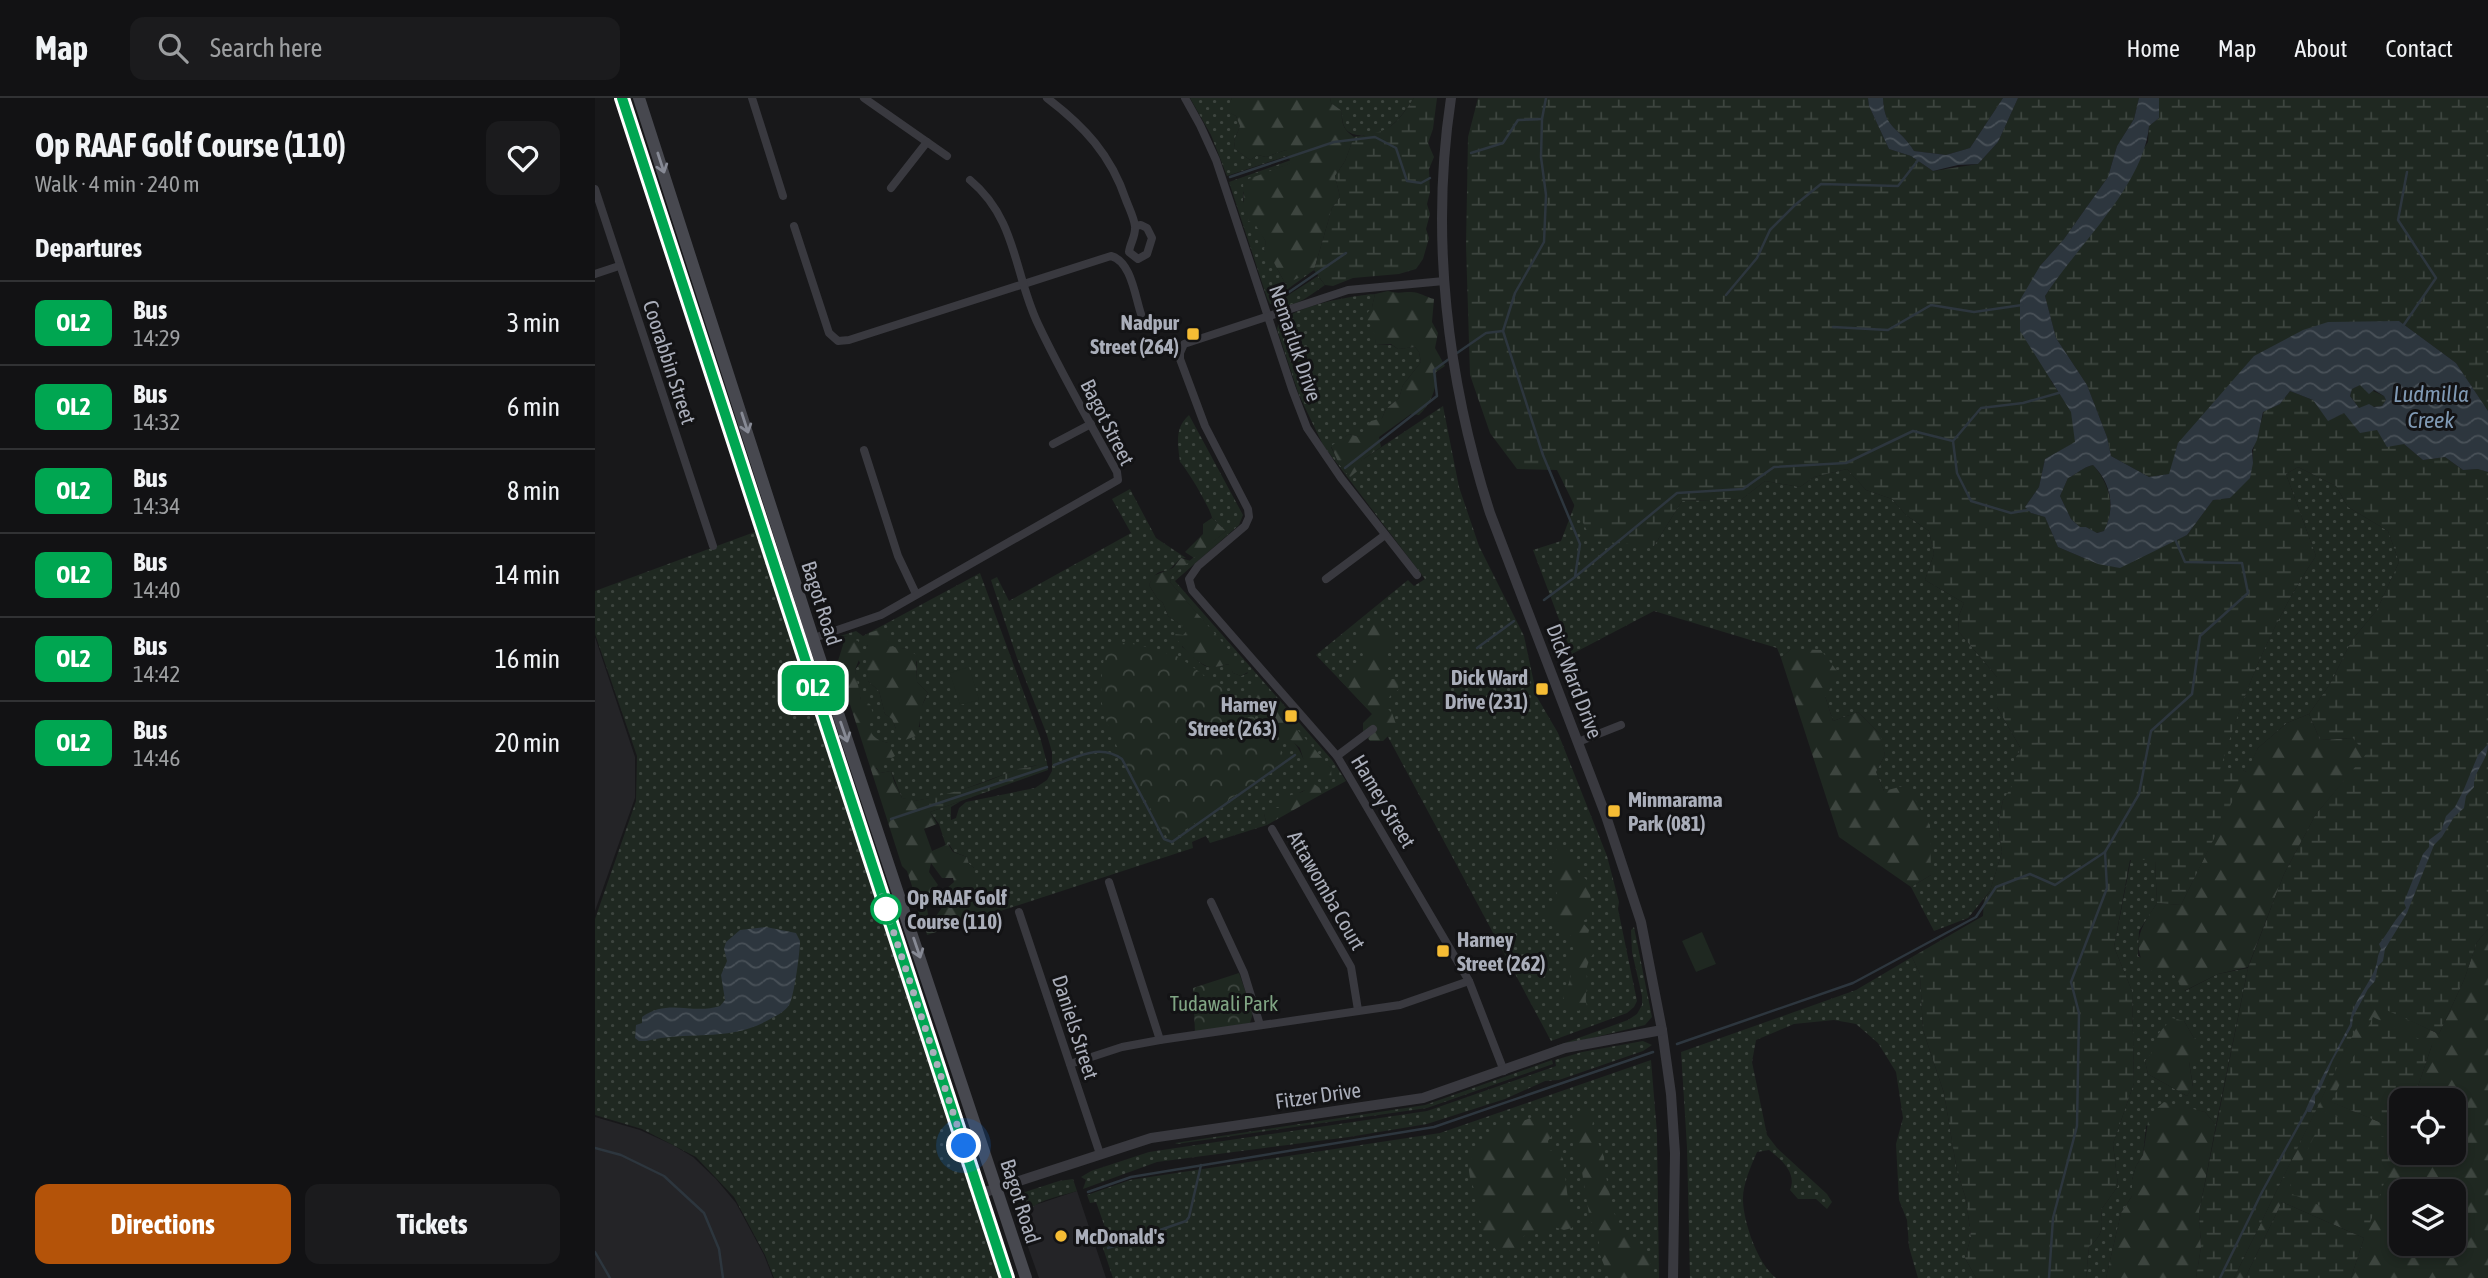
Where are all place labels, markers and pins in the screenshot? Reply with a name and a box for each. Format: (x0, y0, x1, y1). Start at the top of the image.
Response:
place label: Nadpur Street (264) (1090, 310, 1180, 358)
marker: Nadpur Street (264) (1185, 326, 1201, 342)
place label: Dick Ward Drive (231) (1445, 665, 1528, 713)
marker: Dick Ward Drive (231) (1534, 681, 1550, 697)
place label: Harney Street (263) (1188, 692, 1277, 740)
marker: Harney Street (263) (1283, 708, 1299, 724)
place label: Minmarama Park (081) (1628, 787, 1723, 835)
marker: Minmarama Park (081) (1606, 803, 1622, 819)
place label: Op RAAF Golf Course (110) (907, 885, 1007, 933)
marker: Op RAAF Golf Course (110) (871, 894, 901, 924)
place label: Harney Street (262) (1457, 927, 1546, 975)
marker: Harney Street (262) (1435, 943, 1451, 959)
place label: McDonald's (1075, 1224, 1165, 1248)
marker: McDonald's (1053, 1228, 1069, 1244)

